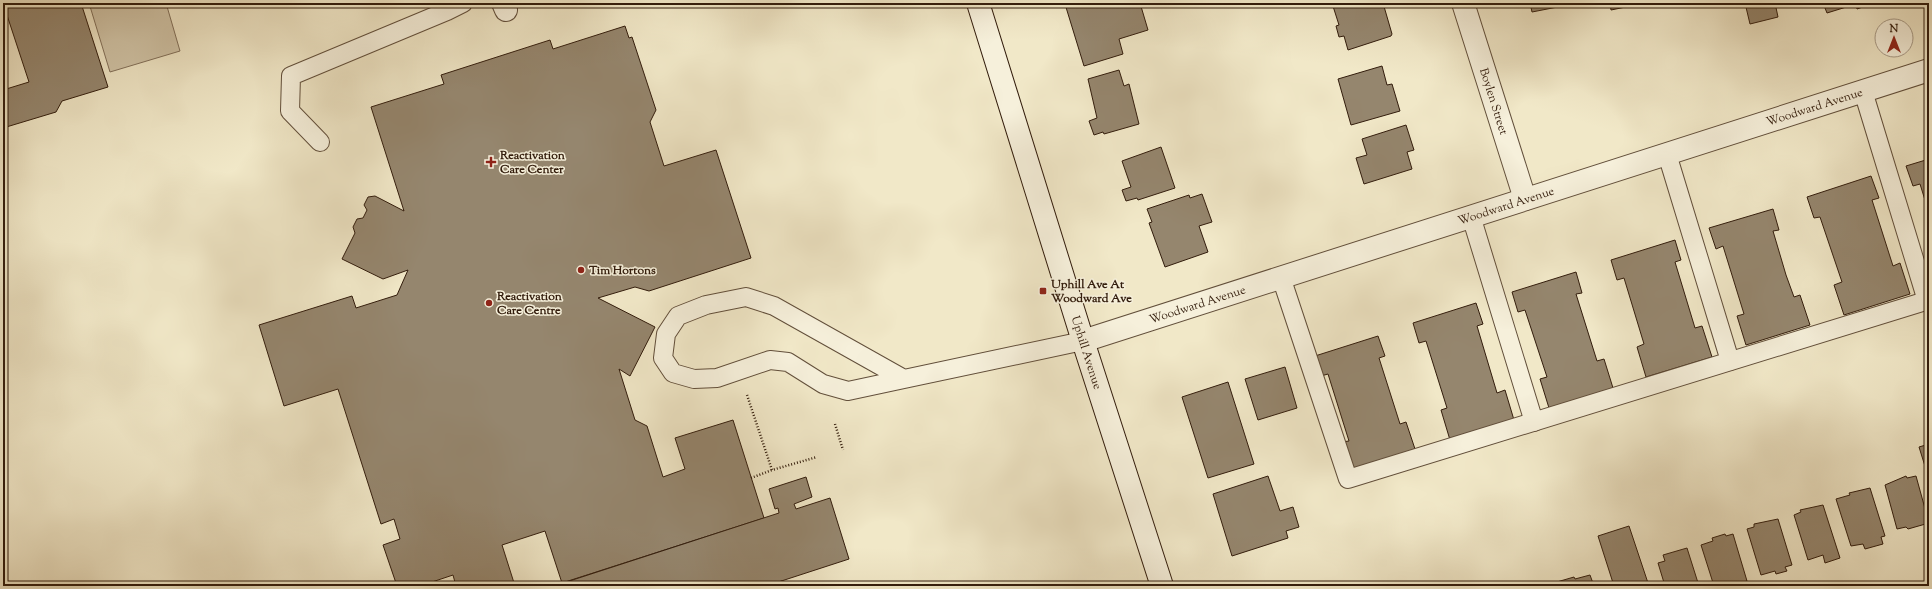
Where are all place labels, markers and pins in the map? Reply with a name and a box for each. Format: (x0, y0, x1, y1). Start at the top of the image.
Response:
place label: Reactivation Care Center (499, 147, 566, 179)
marker: Reactivation Care Center (485, 156, 497, 168)
place label: Tim Hortons (588, 262, 656, 280)
marker: Tim Hortons (576, 265, 586, 275)
place label: Uphill Ave At Woodward Ave (1050, 276, 1132, 308)
marker: Uphill Ave At Woodward Ave (1038, 286, 1048, 296)
place label: Reactivation Care Centre (496, 288, 563, 320)
marker: Reactivation Care Centre (484, 298, 494, 308)

